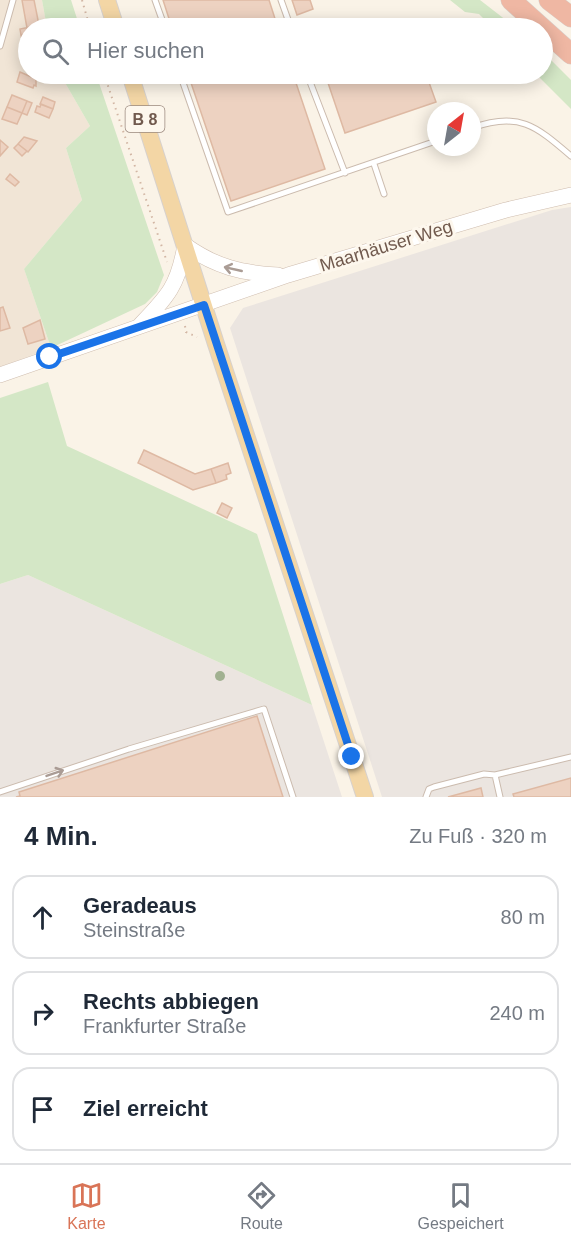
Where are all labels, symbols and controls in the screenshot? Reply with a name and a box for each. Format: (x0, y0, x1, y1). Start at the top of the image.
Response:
search box (18, 18, 553, 84)
icon: search (39, 35, 72, 68)
text: Hier suchen (87, 38, 204, 63)
north arrow (427, 102, 481, 156)
road number: B 8 (126, 106, 164, 132)
street label: Maarhäuser Weg (317, 216, 455, 276)
one-way arrow (224, 263, 244, 274)
route start (36, 343, 62, 369)
route end (338, 743, 364, 769)
one-way arrow (46, 767, 64, 778)
text: 4 Min. (24, 821, 98, 851)
text: Zu Fuß · 320 m (409, 825, 547, 847)
text: Geradeaus (83, 893, 197, 918)
icon: ahead (26, 901, 59, 934)
text: 80 m (501, 906, 545, 928)
text: Steinstraße (83, 919, 185, 941)
text: Rechts abbiegen (83, 989, 259, 1014)
icon: right (26, 997, 59, 1030)
text: 240 m (489, 1002, 545, 1024)
text: Frankfurter Straße (83, 1015, 246, 1037)
icon: arrive (26, 1093, 59, 1126)
text: Ziel erreicht (83, 1096, 208, 1121)
tab: Karte (67, 1179, 106, 1233)
tab: Route (240, 1179, 283, 1233)
tab: Gespeichert (417, 1179, 504, 1233)

